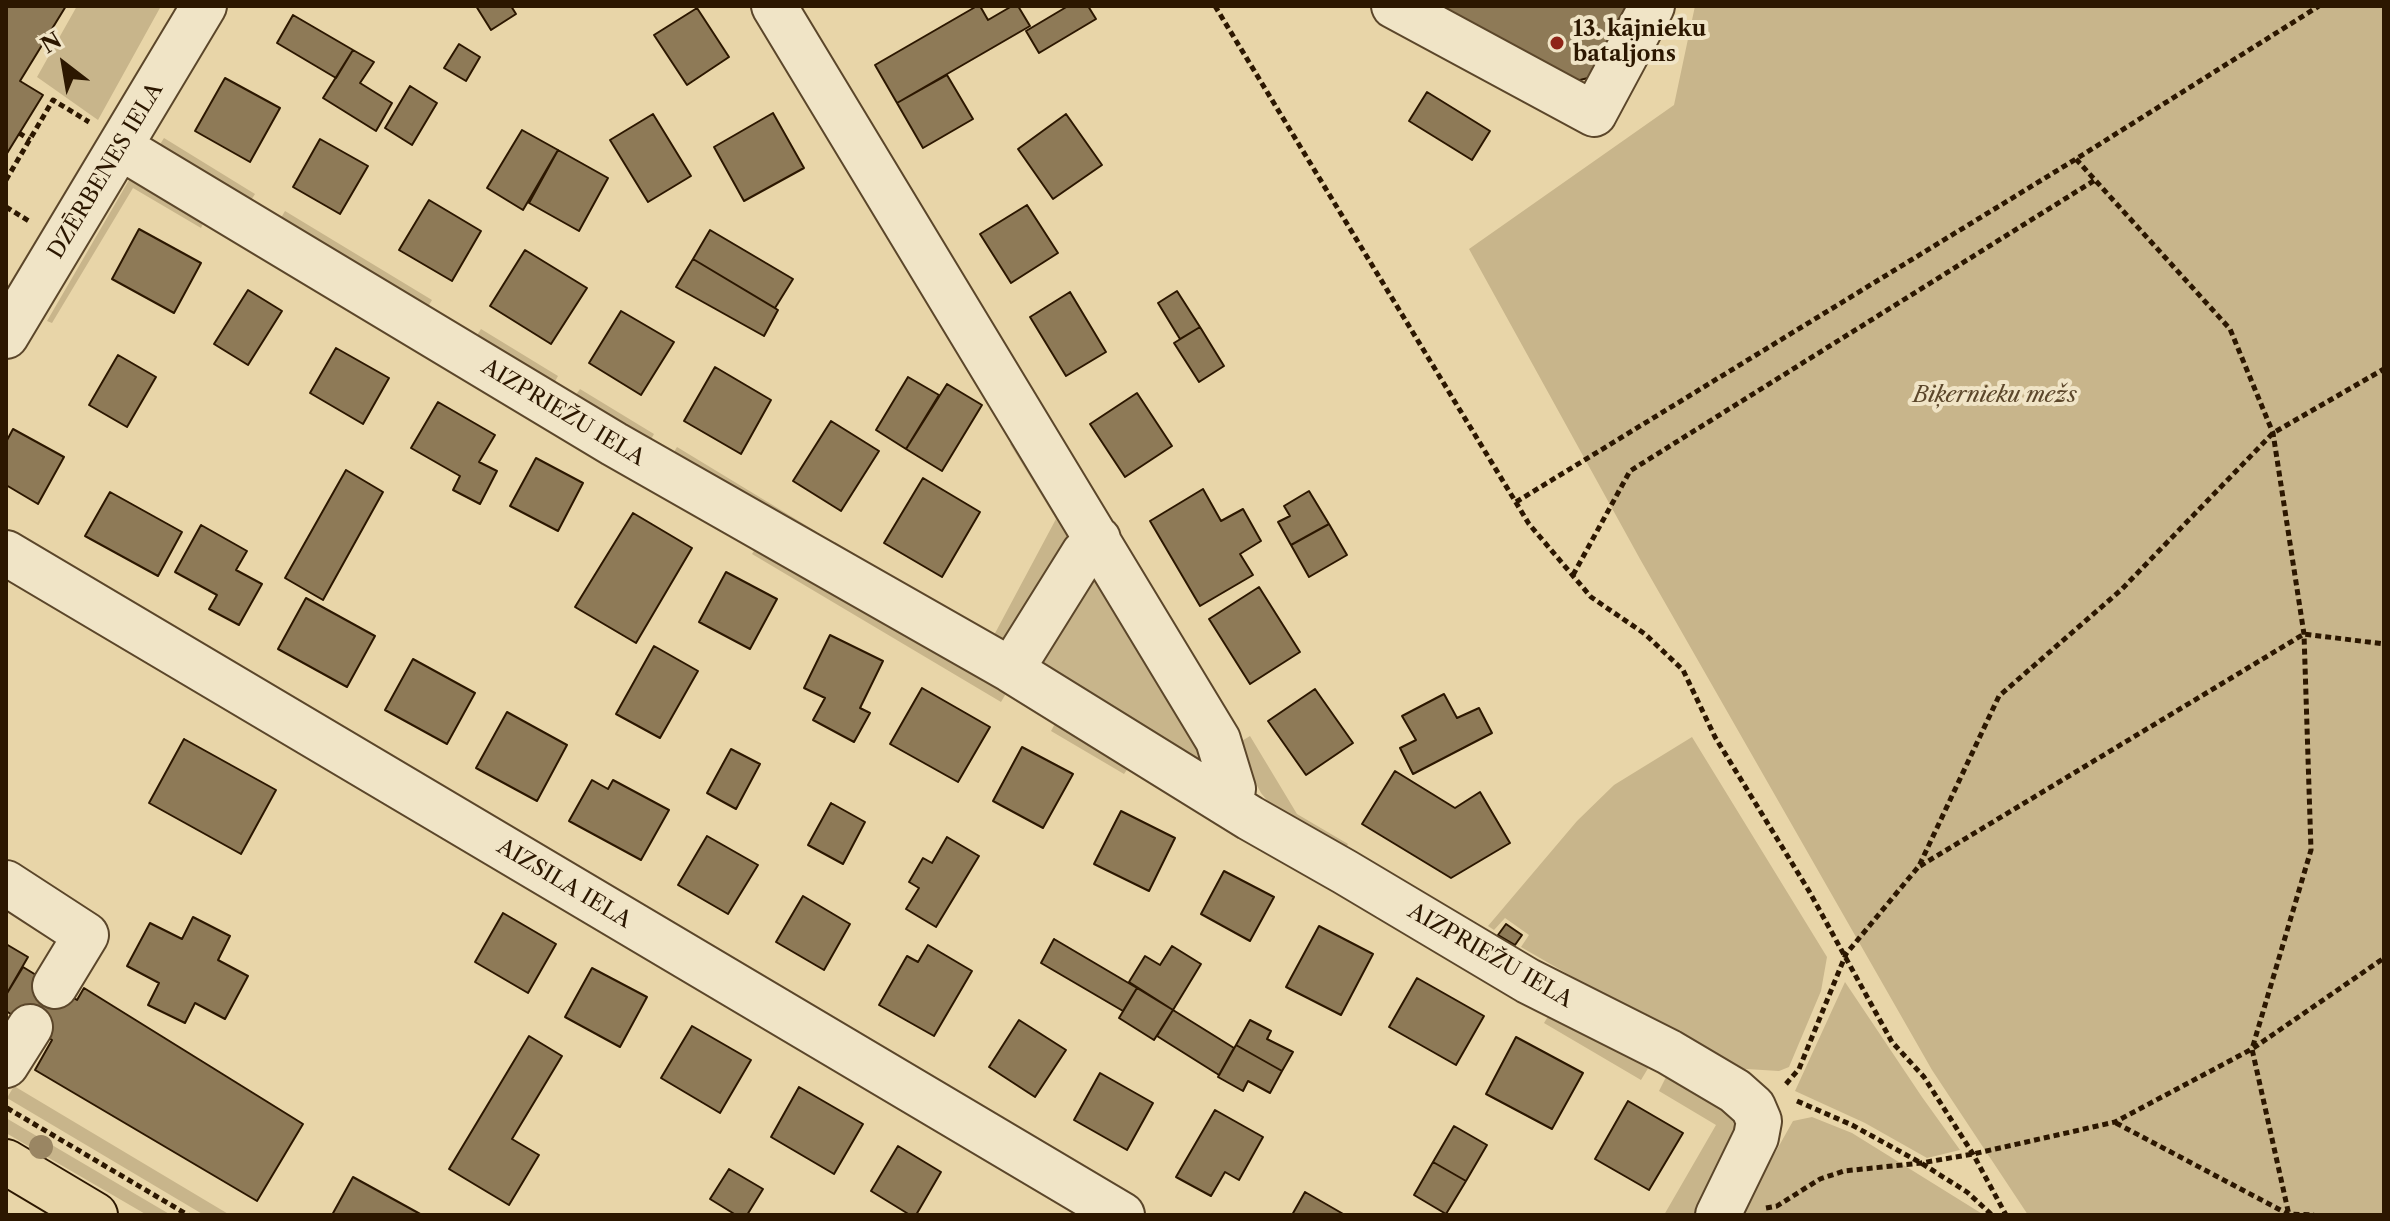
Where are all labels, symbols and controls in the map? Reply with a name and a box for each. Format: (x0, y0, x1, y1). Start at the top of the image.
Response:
place label: 13. kājnieku bataljons (1573, 17, 1706, 68)
north arrow (24, 24, 104, 104)
text: N (36, 27, 67, 59)
marker: 13. kājnieku bataljons (1548, 34, 1566, 52)
street label: DZĒRBENES IELA (43, 78, 169, 264)
street label: AIZPRIEŽU IELA (477, 354, 649, 472)
park label: Biķernieku mežs (1913, 383, 2077, 409)
street label: AIZSILA IELA (492, 834, 636, 934)
street label: AIZPRIEŽU IELA (1403, 898, 1577, 1014)

